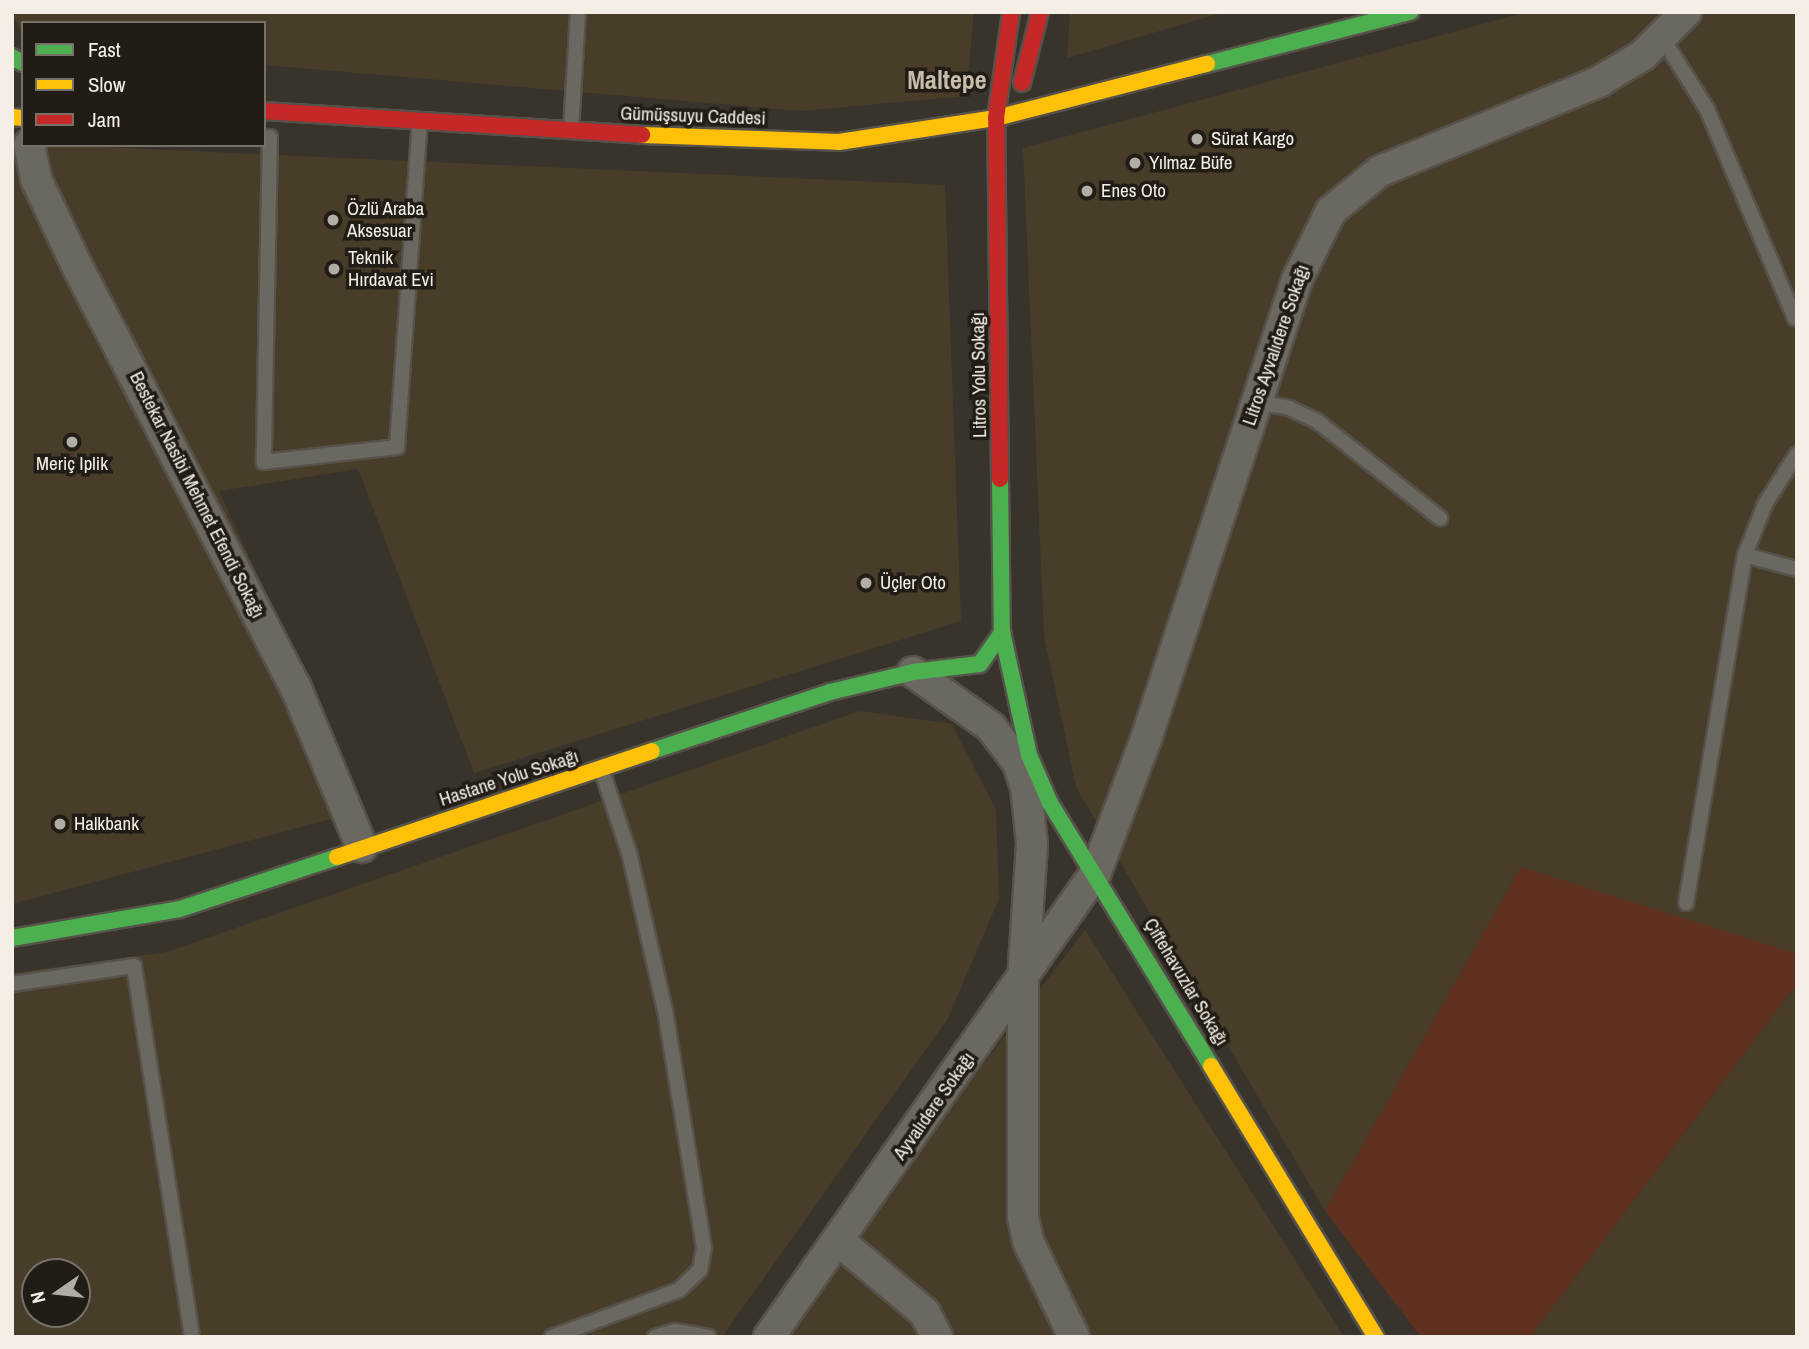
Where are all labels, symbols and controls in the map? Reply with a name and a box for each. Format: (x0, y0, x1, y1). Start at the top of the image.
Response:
legend (21, 21, 266, 147)
text: Fast (88, 35, 121, 64)
district label: Maltepe (907, 64, 987, 96)
text: Slow (88, 70, 125, 99)
street label: Gümüşsuyu Caddesi (620, 102, 766, 130)
text: Jam (88, 105, 121, 134)
place label: Sürat Kargo (1211, 128, 1294, 150)
marker: Sürat Kargo (1189, 131, 1205, 147)
place label: Yılmaz Büfe (1149, 152, 1232, 174)
marker: Yılmaz Büfe (1127, 155, 1143, 171)
place label: Enes Oto (1101, 180, 1166, 202)
marker: Enes Oto (1079, 183, 1095, 199)
place label: Özlü Araba Aksesuar (347, 198, 425, 242)
marker: Özlü Araba Aksesuar (325, 212, 341, 228)
place label: Teknik Hırdavat Evi (348, 247, 434, 291)
marker: Teknik Hırdavat Evi (326, 261, 342, 277)
street label: Litros Ayvalıdere Sokağı (1238, 261, 1314, 429)
street label: Litros Yolu Sokağı (967, 312, 991, 438)
street label: Bestekar Nasibi Mehmet Efendi Sokağı (125, 368, 269, 622)
marker: Meriç Iplik (64, 434, 80, 450)
place label: Meriç Iplik (36, 453, 108, 475)
place label: Üçler Oto (880, 572, 946, 594)
marker: Üçler Oto (858, 575, 874, 591)
street label: Hastane Yolu Sokağı (436, 745, 582, 811)
place label: Halkbank (74, 813, 139, 835)
marker: Halkbank (52, 816, 68, 832)
street label: Çiftehavuzlar Sokağı (1139, 914, 1233, 1050)
street label: Ayvalıdere Sokağı (888, 1048, 980, 1164)
north arrow (21, 1258, 91, 1328)
text: N (24, 1289, 52, 1306)

